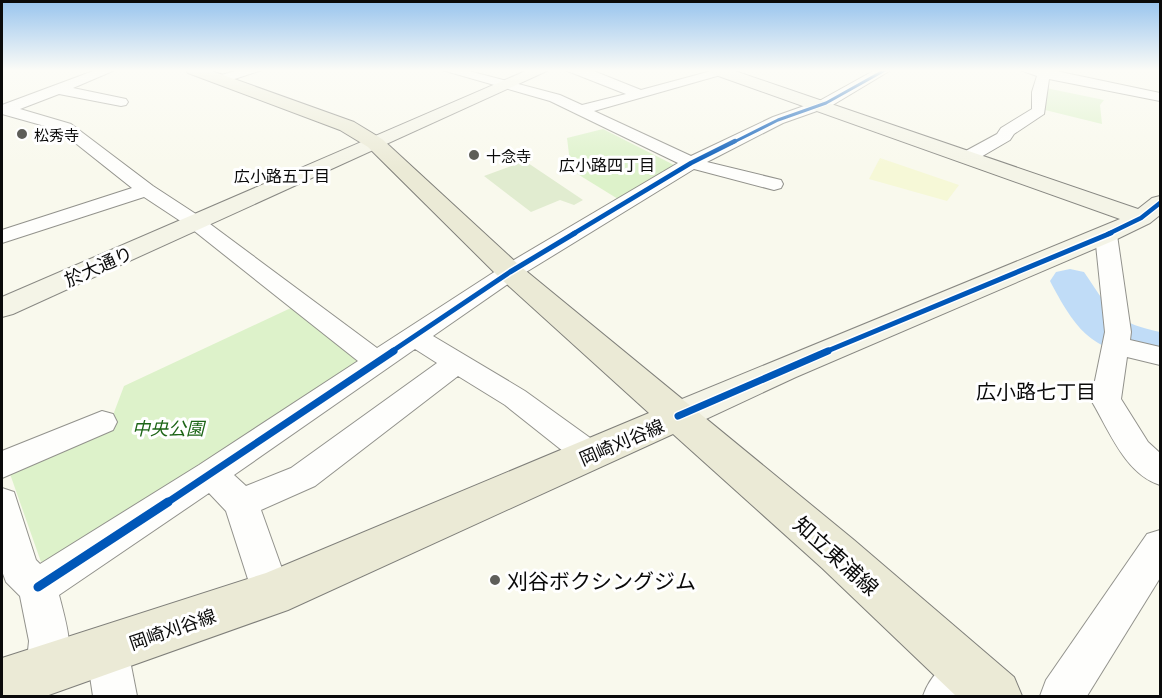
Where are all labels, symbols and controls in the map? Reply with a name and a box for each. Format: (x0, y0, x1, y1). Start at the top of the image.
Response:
place label: 松秀寺 (34, 124, 79, 145)
marker: 松秀寺 (15, 127, 29, 141)
place label: 十念寺 (486, 145, 531, 166)
marker: 十念寺 (467, 148, 481, 162)
district label: 広小路四丁目 (559, 152, 655, 176)
district label: 広小路五丁目 (234, 163, 330, 187)
street label: 於大通り (60, 238, 136, 292)
district label: 広小路七丁目 (976, 376, 1096, 405)
street label: 岡崎刈谷線 (574, 411, 668, 471)
park label: 中央公園 (132, 414, 207, 440)
street label: 知立東浦線 (788, 509, 886, 601)
place label: 刈谷ボクシングジム (507, 565, 696, 595)
marker: 刈谷ボクシングジム (488, 573, 502, 587)
street label: 岡崎刈谷線 (125, 601, 219, 655)

